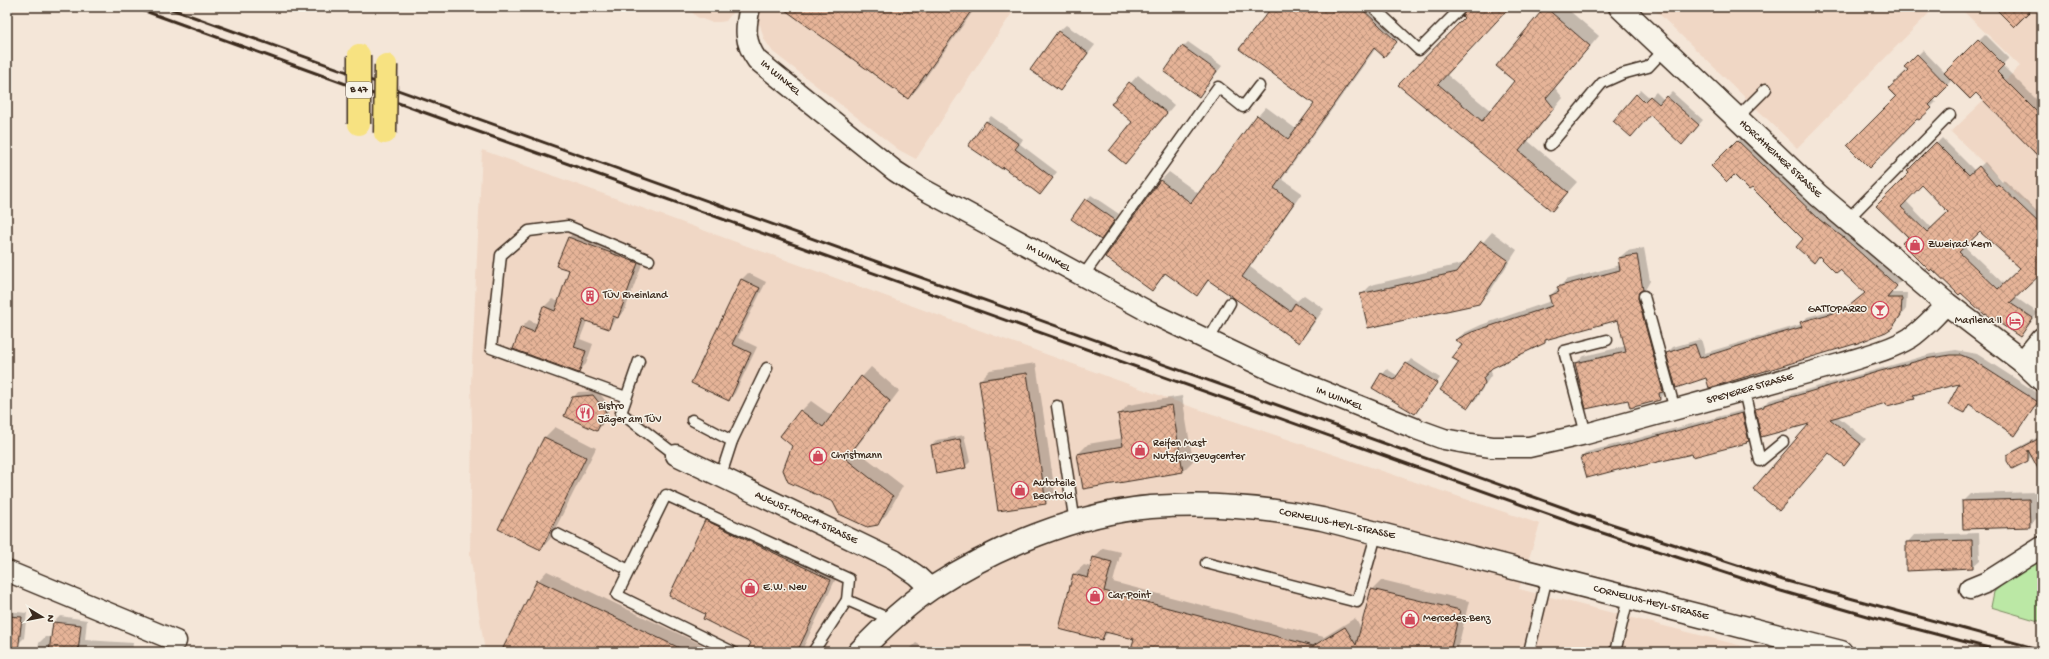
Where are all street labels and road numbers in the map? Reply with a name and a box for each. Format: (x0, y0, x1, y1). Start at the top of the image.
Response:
street label: IM WINKEL (757, 58, 803, 99)
road number: B 47 (346, 82, 372, 98)
street label: HORCHHEIMER STRASSE (1736, 118, 1824, 201)
street label: IM WINKEL (1024, 241, 1073, 275)
street label: SPEYERER STRASSE (1705, 371, 1796, 407)
street label: IM WINKEL (1314, 385, 1365, 414)
street label: AUGUST-HORCH-STRASSE (753, 489, 860, 548)
street label: CORNELIUS-HEYL-STRASSE (1278, 506, 1397, 542)
street label: CORNELIUS-HEYL-STRASSE (1592, 583, 1711, 623)

